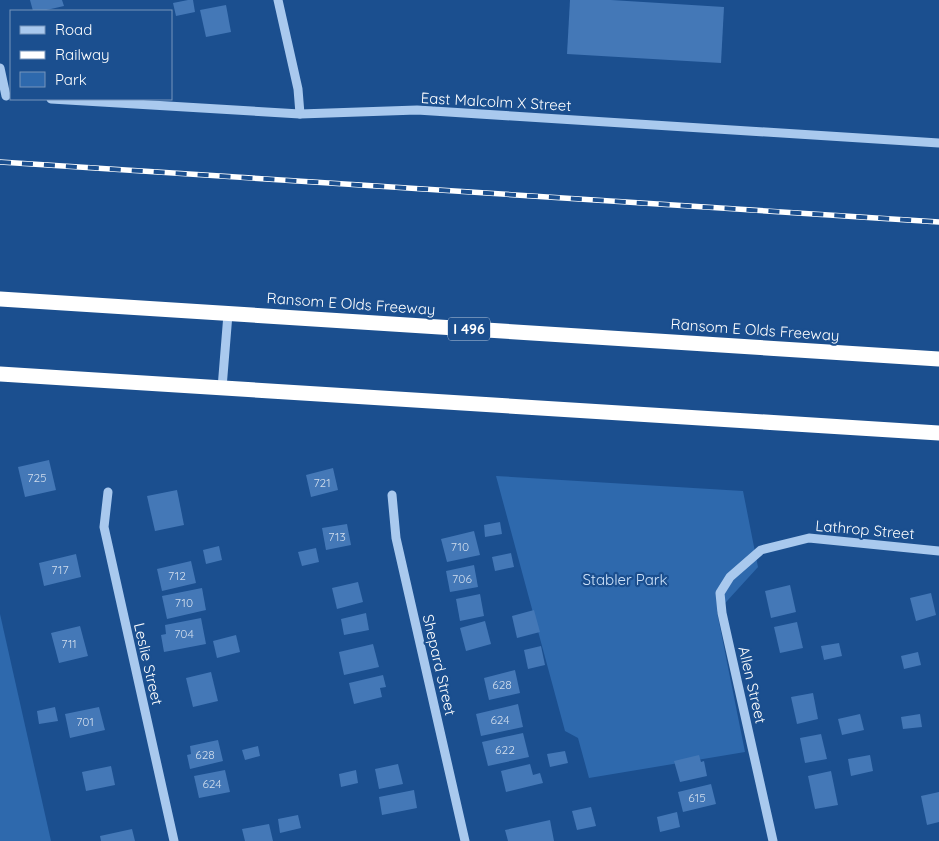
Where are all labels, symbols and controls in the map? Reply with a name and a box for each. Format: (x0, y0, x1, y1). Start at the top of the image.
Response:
legend (10, 10, 172, 100)
text: Road (55, 20, 92, 39)
text: Railway (55, 45, 110, 64)
text: Park (55, 70, 87, 89)
street label: East Malcolm X Street (420, 88, 572, 115)
street label: Ransom E Olds Freeway (266, 288, 436, 319)
street label: Ransom E Olds Freeway (670, 314, 840, 345)
road number: I 496 (448, 318, 490, 340)
house number: 725 (27, 470, 47, 485)
house number: 721 (313, 475, 331, 490)
street label: Lathrop Street (815, 516, 915, 543)
house number: 713 (328, 529, 346, 544)
house number: 710 (451, 539, 469, 554)
house number: 717 (51, 562, 69, 577)
house number: 712 (168, 568, 186, 583)
park label: Stabler Park (582, 570, 668, 589)
house number: 706 (452, 571, 472, 586)
house number: 710 (175, 595, 193, 610)
street label: Shepard Street (419, 612, 460, 717)
street label: Leslie Street (130, 621, 167, 707)
house number: 704 (174, 626, 194, 641)
house number: 711 (61, 636, 77, 651)
street label: Allen Street (734, 644, 771, 725)
house number: 628 (492, 677, 512, 692)
house number: 624 (490, 712, 510, 727)
house number: 701 (76, 714, 94, 729)
house number: 622 (495, 742, 515, 757)
house number: 628 (195, 747, 215, 762)
house number: 624 (202, 776, 222, 791)
house number: 615 (688, 790, 706, 805)

